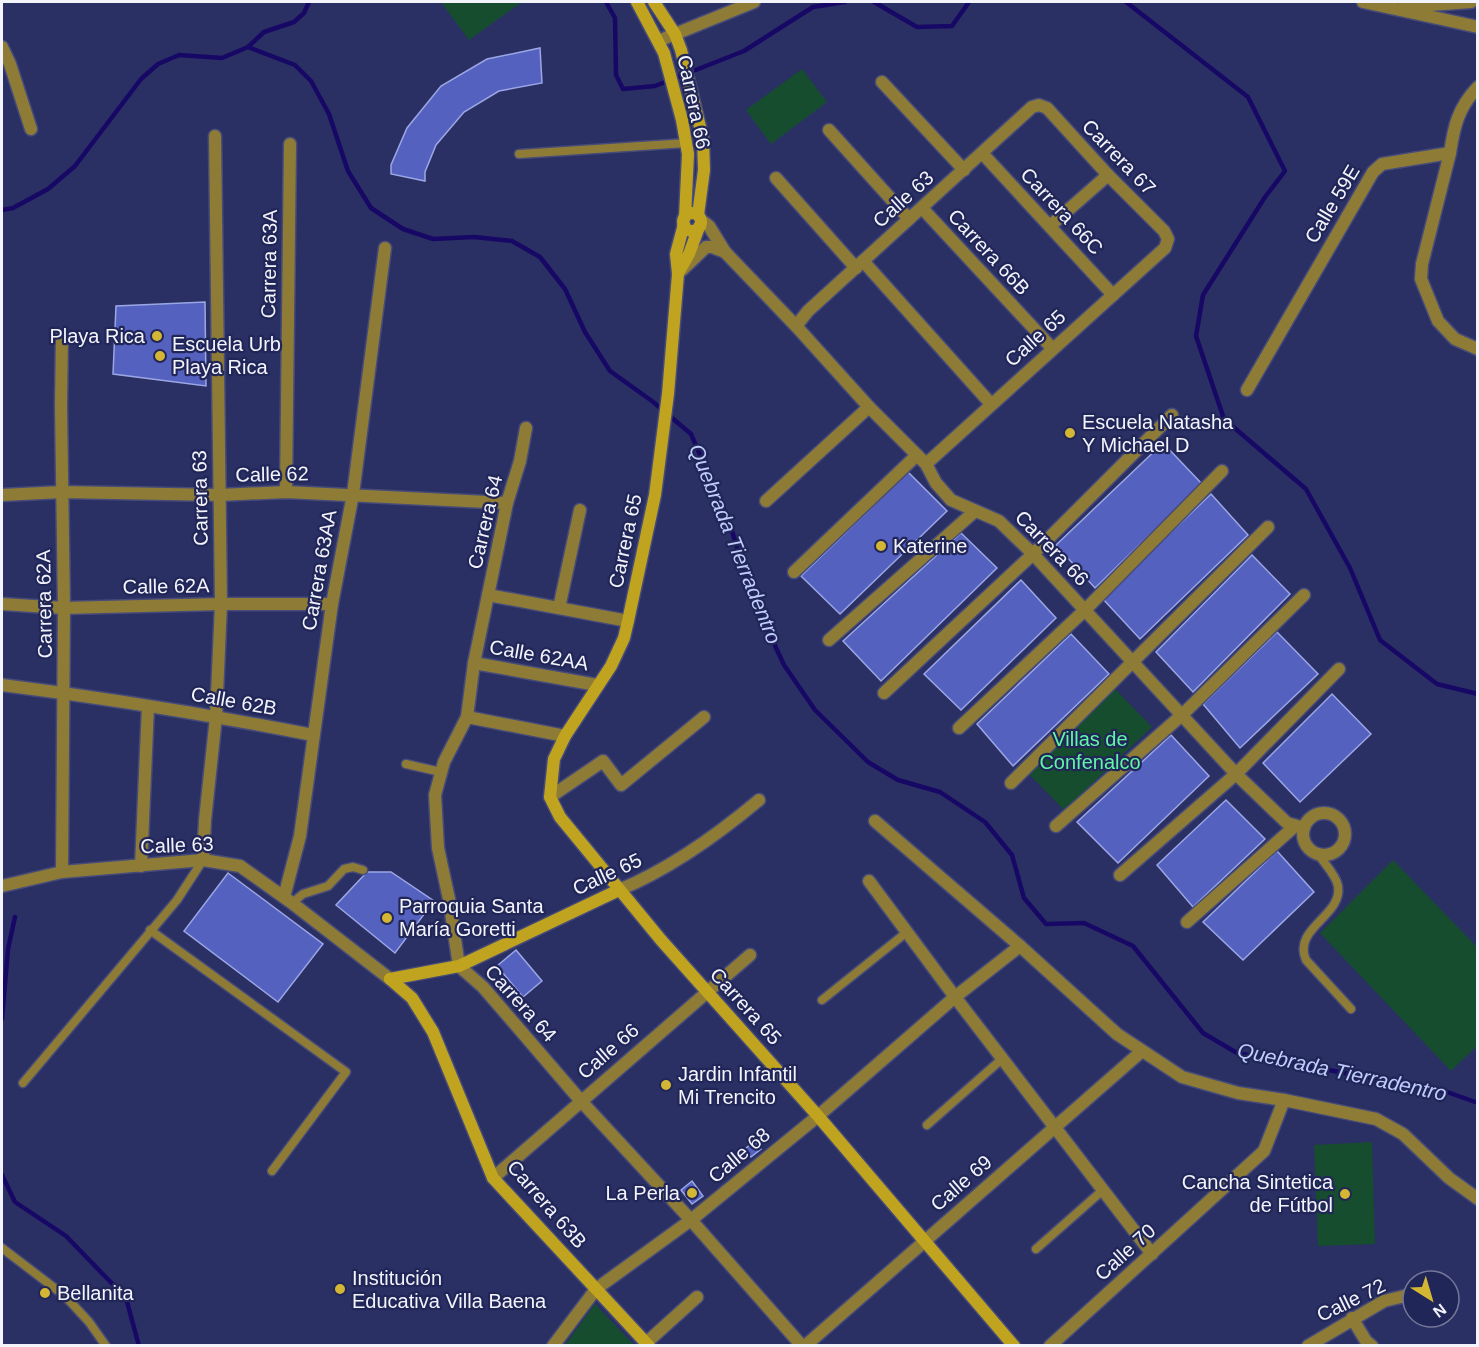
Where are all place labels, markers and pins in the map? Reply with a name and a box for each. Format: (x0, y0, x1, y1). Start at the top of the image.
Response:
place label: Playa Rica (49, 325, 146, 347)
marker: Playa Rica (150, 329, 164, 343)
place label: Escuela Urb Playa Rica (172, 333, 281, 378)
marker: Escuela Urb Playa Rica (153, 349, 167, 363)
place label: Escuela Natasha Y Michael D (1082, 411, 1234, 456)
marker: Escuela Natasha Y Michael D (1063, 426, 1077, 440)
place label: Katerine (893, 535, 968, 557)
marker: Katerine (874, 539, 888, 553)
place label: Parroquia Santa María Goretti (399, 895, 544, 940)
marker: Parroquia Santa María Goretti (380, 911, 394, 925)
place label: Jardin Infantil Mi Trencito (678, 1063, 797, 1108)
marker: Jardin Infantil Mi Trencito (659, 1078, 673, 1092)
place label: Cancha Sintetica de Fútbol (1182, 1171, 1334, 1216)
place label: La Perla (606, 1182, 681, 1204)
marker: La Perla (685, 1186, 699, 1200)
marker: Cancha Sintetica de Fútbol (1338, 1187, 1352, 1201)
place label: Institución Educativa Villa Baena (352, 1267, 547, 1312)
place label: Bellanita (57, 1282, 135, 1304)
marker: Institución Educativa Villa Baena (333, 1282, 347, 1296)
marker: Bellanita (38, 1286, 52, 1300)

